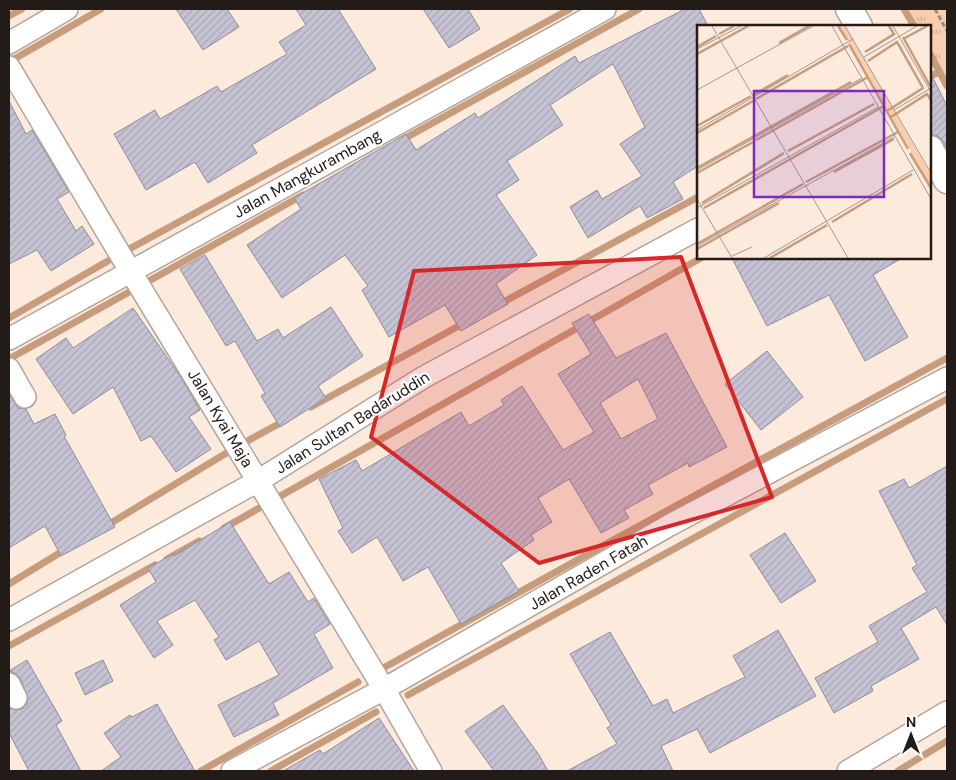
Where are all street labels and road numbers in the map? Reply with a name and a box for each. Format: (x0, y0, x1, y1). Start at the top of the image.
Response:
street label: Jalan Mangkurambang (230, 124, 385, 223)
street label: Jalan Kyai Maja (183, 365, 258, 471)
street label: Jalan Sultan Badaruddin (271, 366, 433, 479)
street label: Jalan Raden Fatah (525, 530, 651, 615)

